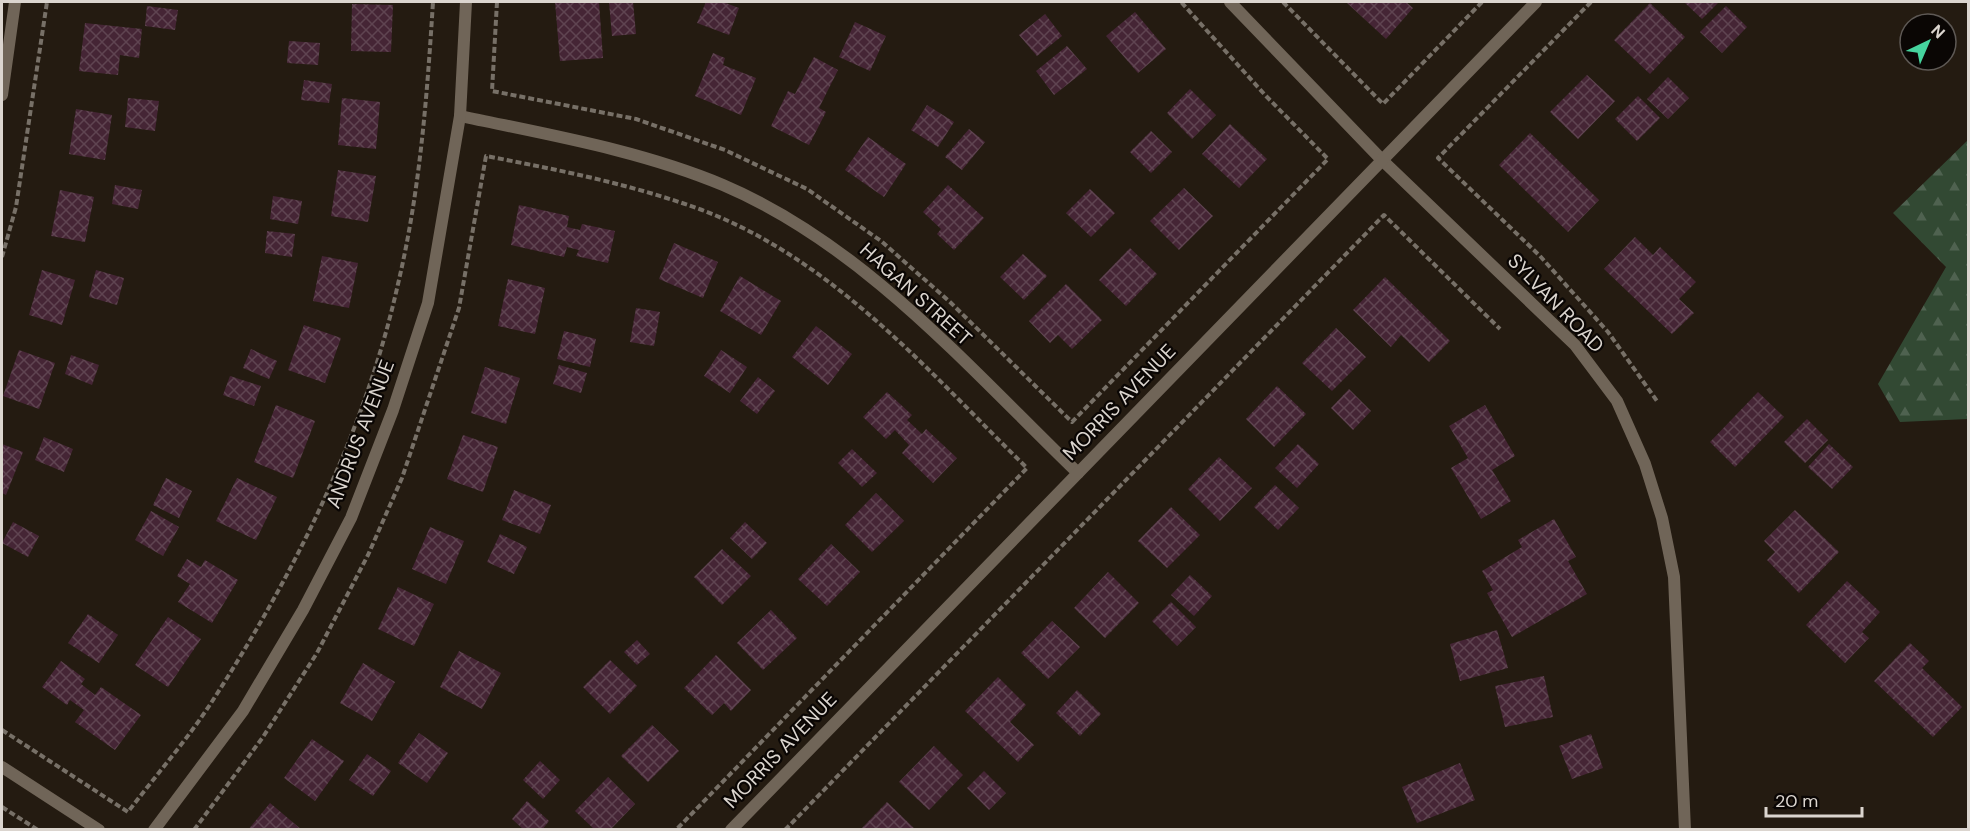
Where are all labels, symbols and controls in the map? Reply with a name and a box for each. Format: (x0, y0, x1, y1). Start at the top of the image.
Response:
north arrow (1898, 12, 1958, 72)
text: N (1927, 20, 1950, 43)
street label: HAGAN STREET (855, 237, 977, 351)
street label: SYLVAN ROAD (1502, 248, 1610, 358)
street label: MORRIS AVENUE (1057, 338, 1181, 466)
street label: ANDRUS AVENUE (320, 356, 400, 512)
street label: MORRIS AVENUE (718, 686, 842, 814)
scale bar (1766, 780, 1862, 818)
text: 20 m (1775, 789, 1818, 813)

